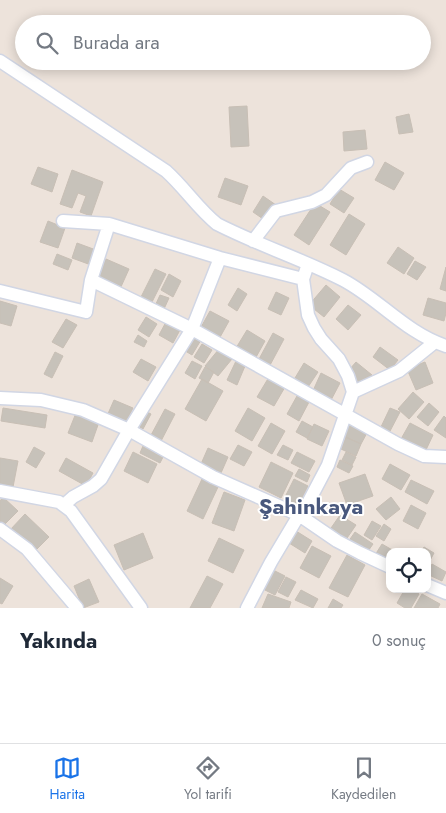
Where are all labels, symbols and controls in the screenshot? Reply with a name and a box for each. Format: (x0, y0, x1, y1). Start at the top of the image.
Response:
search box (15, 15, 431, 70)
icon: search (33, 29, 61, 57)
text: Burada ara (73, 29, 160, 56)
district label: Şahinkaya (259, 490, 363, 522)
map controls (386, 548, 431, 593)
button: locate (386, 548, 431, 593)
text: Yakında (20, 626, 97, 656)
text: 0 sonuç (372, 629, 426, 652)
tab: Harita (50, 754, 85, 804)
tab: Yol tarifi (184, 754, 232, 804)
tab: Kaydedilen (331, 754, 396, 804)

